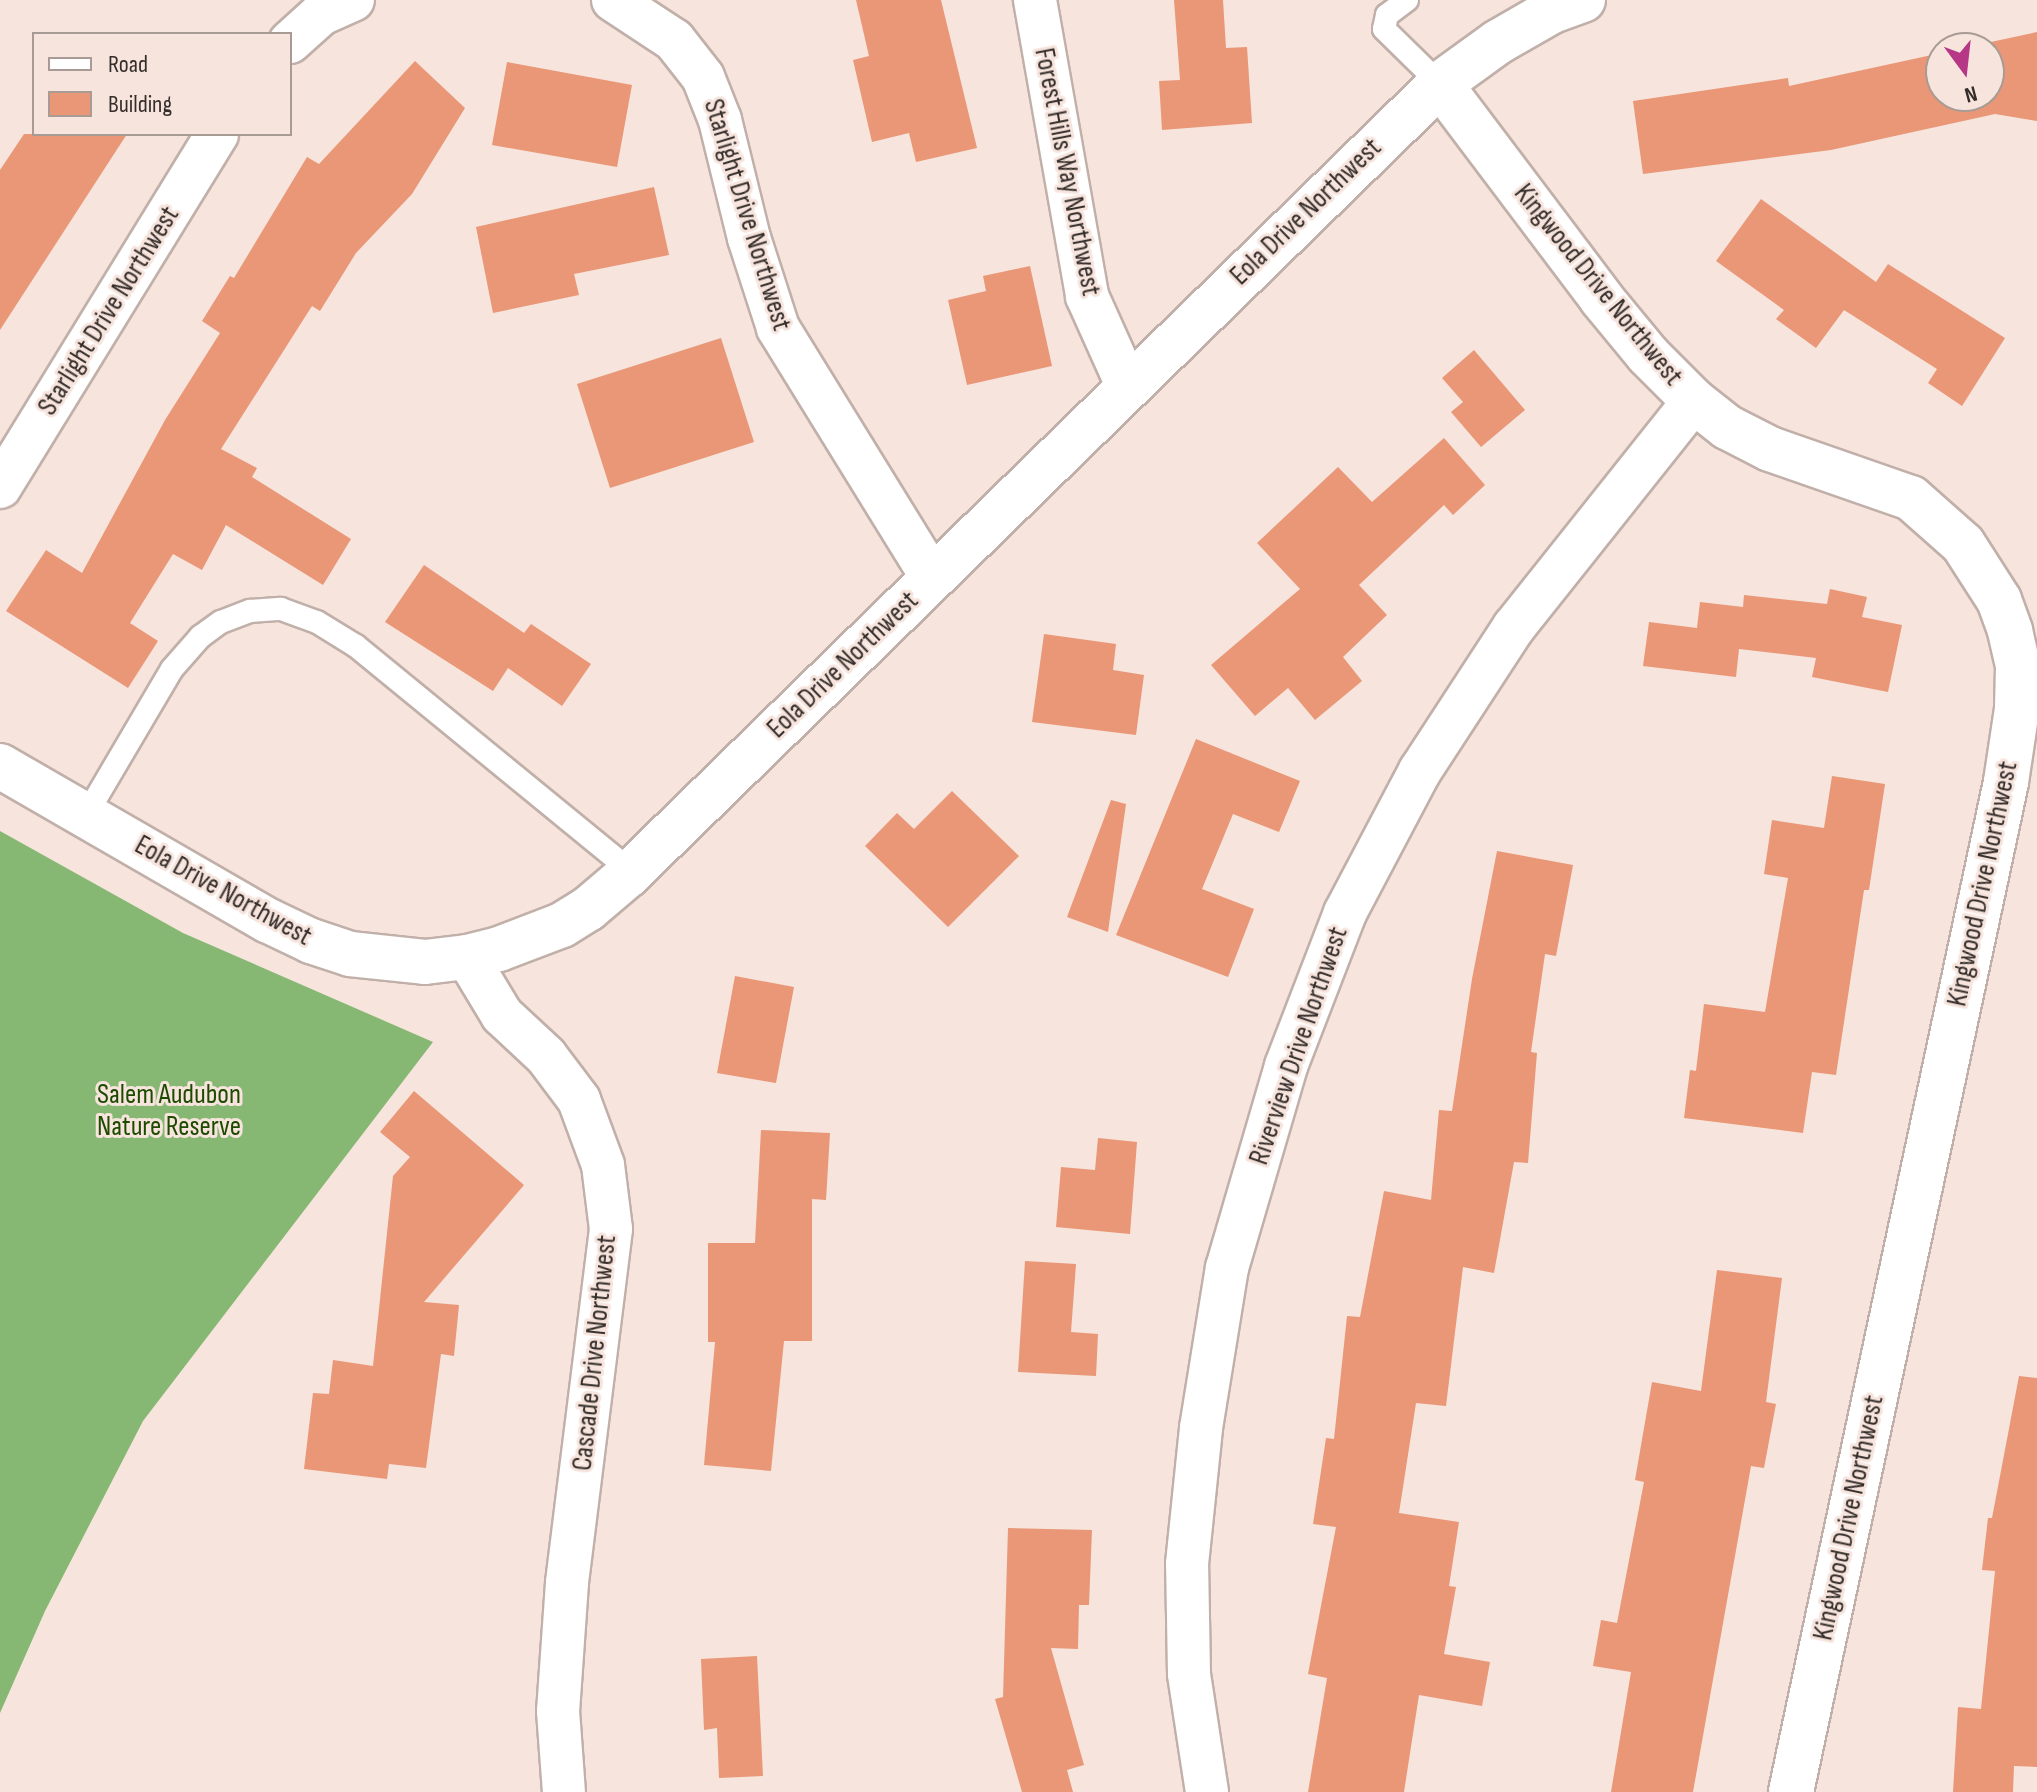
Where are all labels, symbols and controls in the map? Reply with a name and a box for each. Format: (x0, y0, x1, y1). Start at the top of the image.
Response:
legend (32, 32, 292, 136)
north arrow (1925, 32, 2005, 112)
street label: Forest Hills Way Northwest (1027, 45, 1107, 299)
text: Road (108, 50, 148, 79)
text: N (1962, 79, 1980, 108)
text: Building (108, 90, 172, 119)
street label: Starlight Drive Northwest (696, 95, 798, 335)
street label: Eola Drive Northwest (1223, 131, 1389, 293)
street label: Kingwood Drive Northwest (1506, 178, 1690, 392)
street label: Starlight Drive Northwest (31, 200, 187, 422)
street label: Eola Drive Northwest (760, 584, 926, 746)
street label: Kingwood Drive Northwest (1941, 759, 2025, 1009)
street label: Eola Drive Northwest (129, 829, 317, 953)
street label: Riverview Drive Northwest (1243, 923, 1355, 1169)
park label: Salem Audubon Nature Reserve (97, 1078, 241, 1144)
street label: Cascade Drive Northwest (566, 1234, 624, 1472)
street label: Kingwood Drive Northwest (1807, 1393, 1891, 1643)

